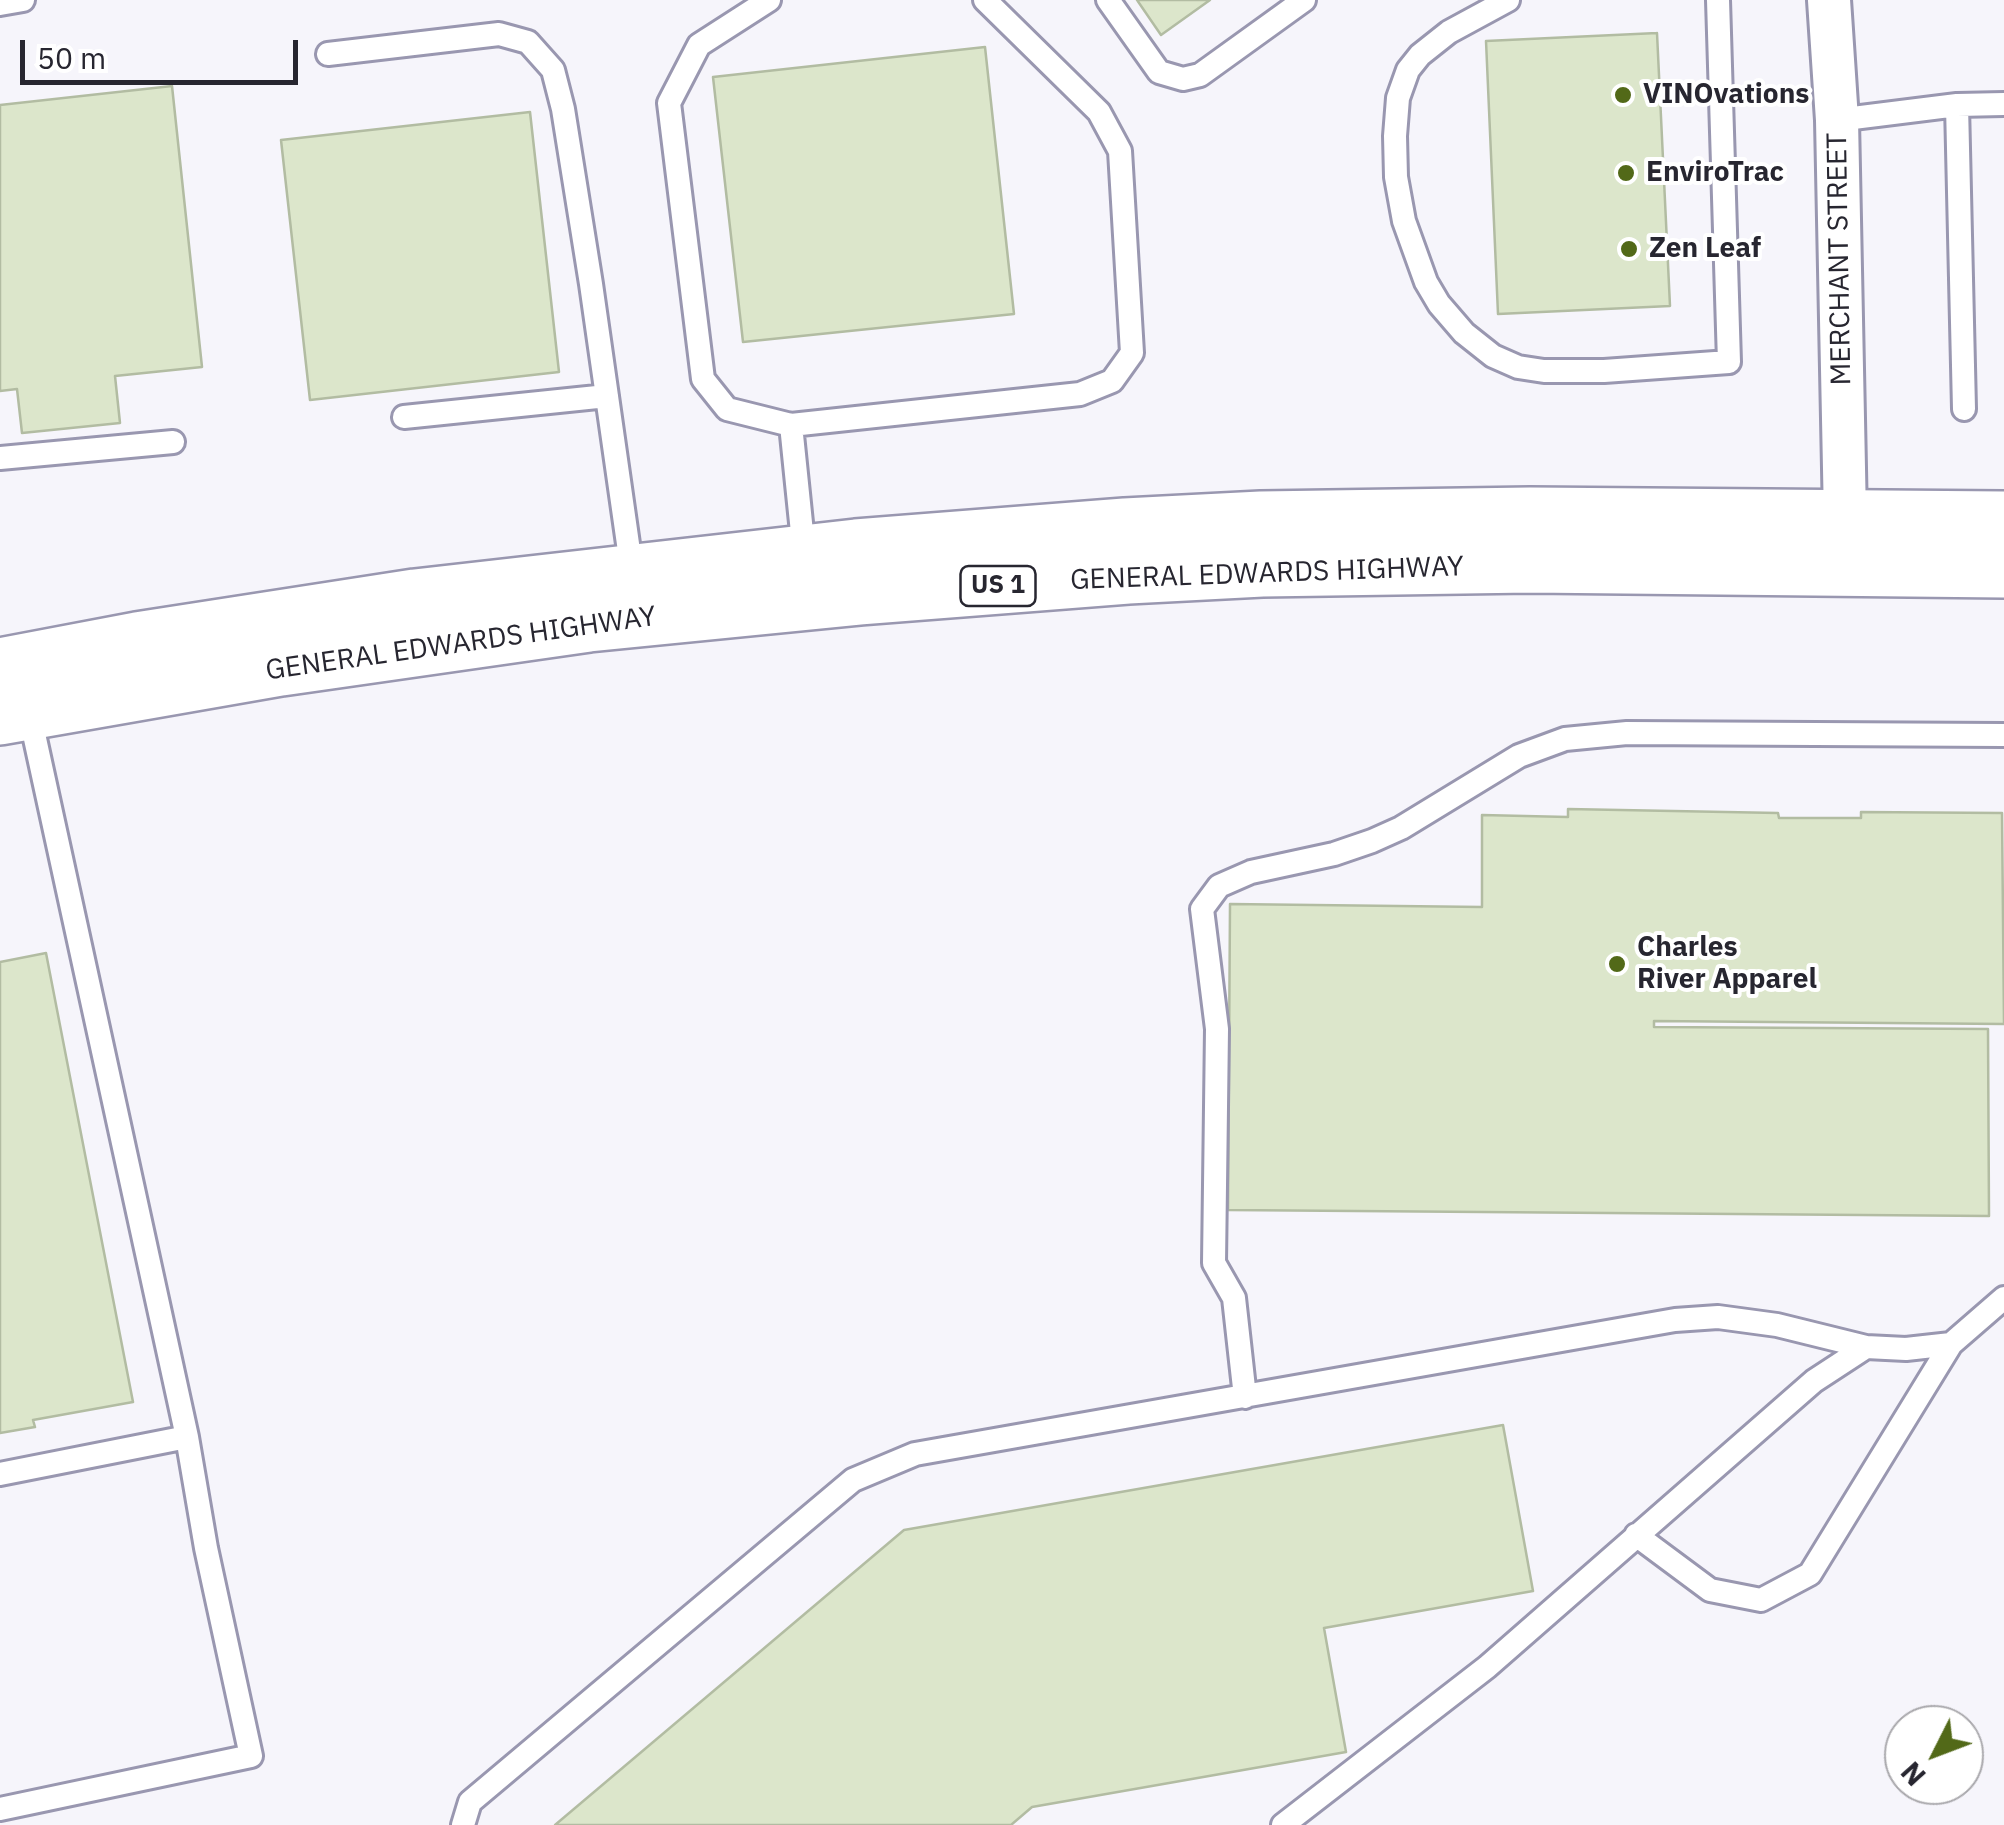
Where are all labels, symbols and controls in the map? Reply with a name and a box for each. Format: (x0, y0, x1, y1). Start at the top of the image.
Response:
scale bar (25, 20, 302, 82)
text: 50 m (37, 38, 106, 77)
place label: VINOvations (1643, 78, 1809, 112)
marker: VINOvations (1612, 84, 1634, 106)
street label: MERCHANT STREET (1821, 132, 1859, 386)
place label: EnviroTrac (1646, 156, 1784, 190)
marker: EnviroTrac (1615, 162, 1637, 184)
place label: Zen Leaf (1649, 232, 1761, 266)
marker: Zen Leaf (1618, 238, 1640, 260)
street label: GENERAL EDWARDS HIGHWAY (1070, 550, 1464, 598)
road number: US 1 (960, 566, 1036, 606)
street label: GENERAL EDWARDS HIGHWAY (264, 600, 658, 688)
place label: Charles River Apparel (1637, 931, 1817, 997)
marker: Charles River Apparel (1606, 953, 1628, 975)
north arrow (1884, 1705, 1984, 1805)
text: N (1892, 1754, 1933, 1794)

